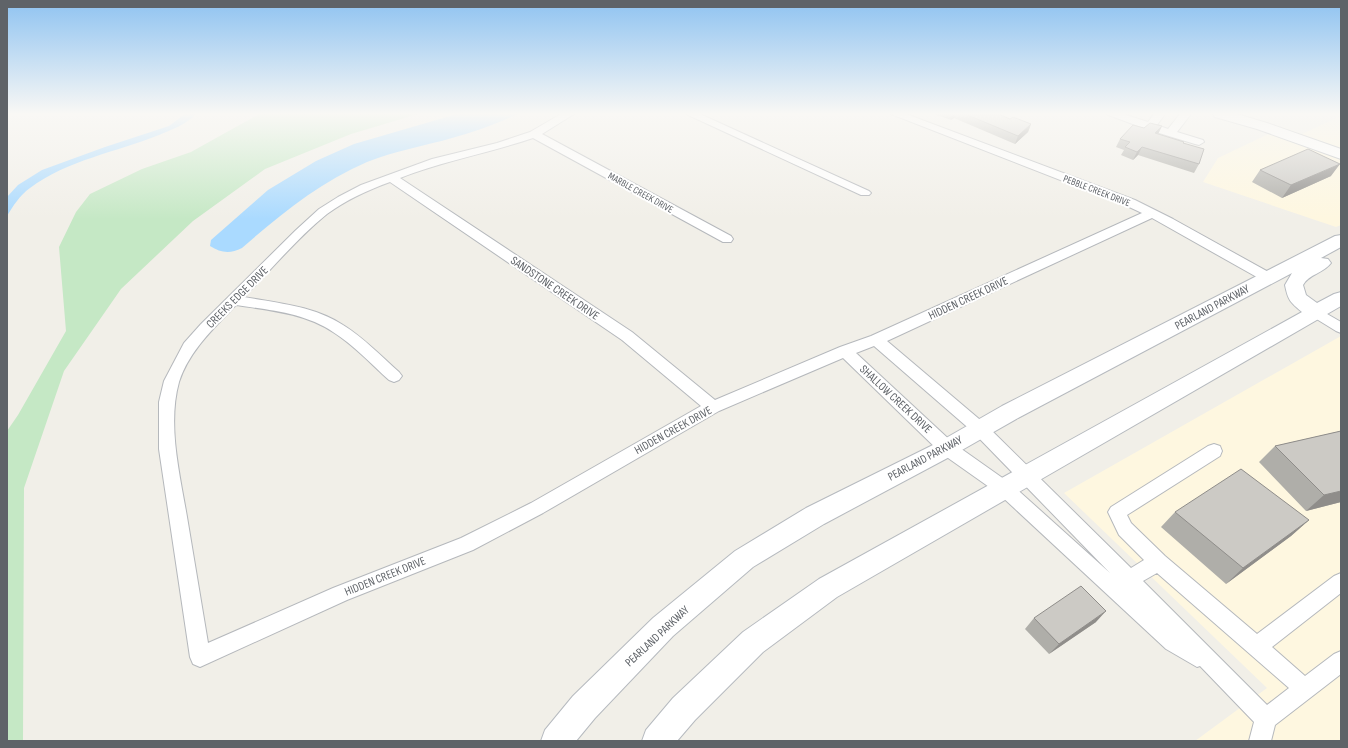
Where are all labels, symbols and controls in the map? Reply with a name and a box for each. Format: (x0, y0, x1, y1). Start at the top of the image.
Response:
street label: MARBLE CREEK DRIVE (606, 170, 675, 216)
street label: PEBBLE CREEK DRIVE (1061, 173, 1132, 209)
street label: SANDSTONE CREEK DRIVE (508, 253, 602, 324)
street label: CREEKS EDGE DRIVE (203, 263, 272, 332)
street label: HIDDEN CREEK DRIVE (926, 273, 1010, 323)
street label: PEARLAND PARKWAY (1172, 281, 1252, 333)
street label: SHALLOW CREEK DRIVE (856, 362, 935, 437)
street label: HIDDEN CREEK DRIVE (632, 403, 715, 458)
street label: PEARLAND PARKWAY (885, 432, 965, 484)
street label: HIDDEN CREEK DRIVE (342, 553, 428, 600)
street label: PEARLAND PARKWAY (622, 603, 693, 670)

